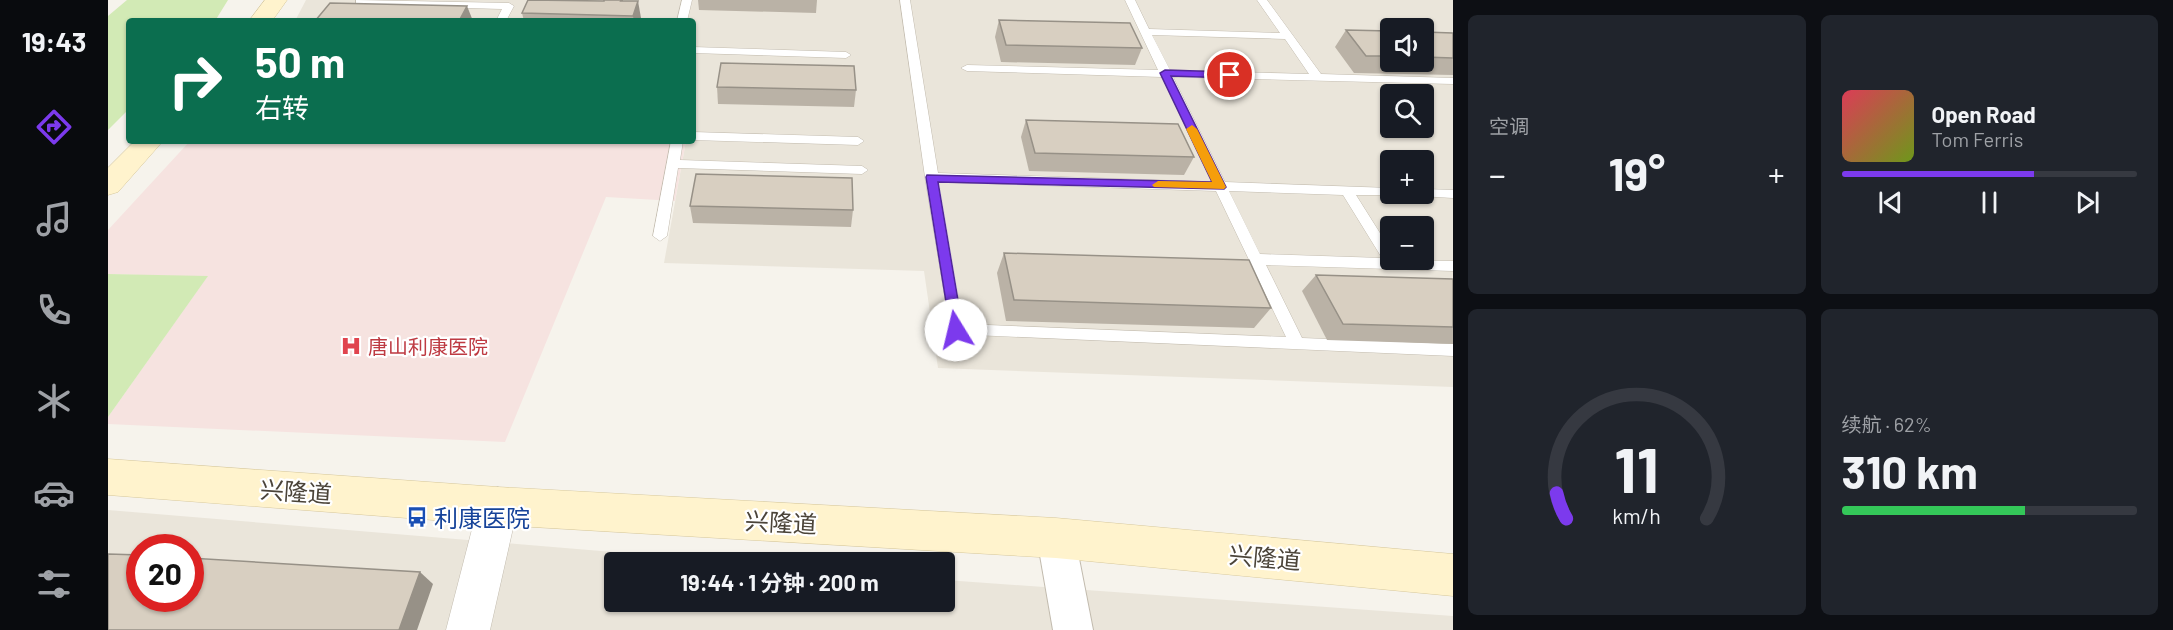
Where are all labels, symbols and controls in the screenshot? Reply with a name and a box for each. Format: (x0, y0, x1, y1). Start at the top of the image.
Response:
map controls (1380, 18, 1434, 270)
button: sound (1380, 18, 1434, 72)
text: 19:43 (22, 25, 86, 57)
text: 50 m (255, 36, 345, 86)
icon: right (156, 42, 234, 120)
pin (1204, 49, 1255, 100)
icon: arrive (1213, 58, 1246, 91)
button: search (1380, 84, 1434, 138)
text: 右转 (255, 91, 309, 123)
text: Open Road (1932, 101, 2036, 127)
icon: directions (33, 106, 75, 148)
text: 空调 (1489, 114, 1529, 138)
text: Tom Ferris (1932, 127, 2023, 151)
text: 19° (1608, 146, 1665, 200)
button: + (1380, 150, 1434, 204)
text: − (1489, 154, 1506, 194)
text: + (1768, 154, 1785, 194)
icon: previous (1874, 186, 1907, 219)
icon: pause (1973, 186, 2006, 219)
icon: next (2071, 186, 2104, 219)
icon: music (33, 198, 75, 240)
button: − (1380, 216, 1434, 270)
icon: phone (33, 289, 75, 331)
position arrow (924, 298, 988, 362)
hospital icon: 唐山利康医院 (339, 334, 363, 358)
place label: 唐山利康医院 (368, 334, 488, 358)
icon: climate (33, 380, 75, 422)
text: 续航 · 62% (1842, 412, 1932, 436)
text: 11 (1614, 431, 1659, 505)
text: 310 km (1842, 444, 1978, 498)
icon: car (33, 472, 75, 514)
street label: 兴隆道 (259, 474, 333, 508)
place label: 利康医院 (434, 503, 530, 532)
text: km/h (1612, 503, 1661, 528)
bus stop icon: 利康医院 (405, 505, 429, 529)
street label: 兴隆道 (744, 506, 818, 538)
speed limit sign: 20 (126, 534, 204, 612)
street label: 兴隆道 (1228, 539, 1302, 575)
icon: filters (33, 563, 75, 605)
text: 19:44 · 1 分钟 · 200 m (680, 569, 879, 595)

